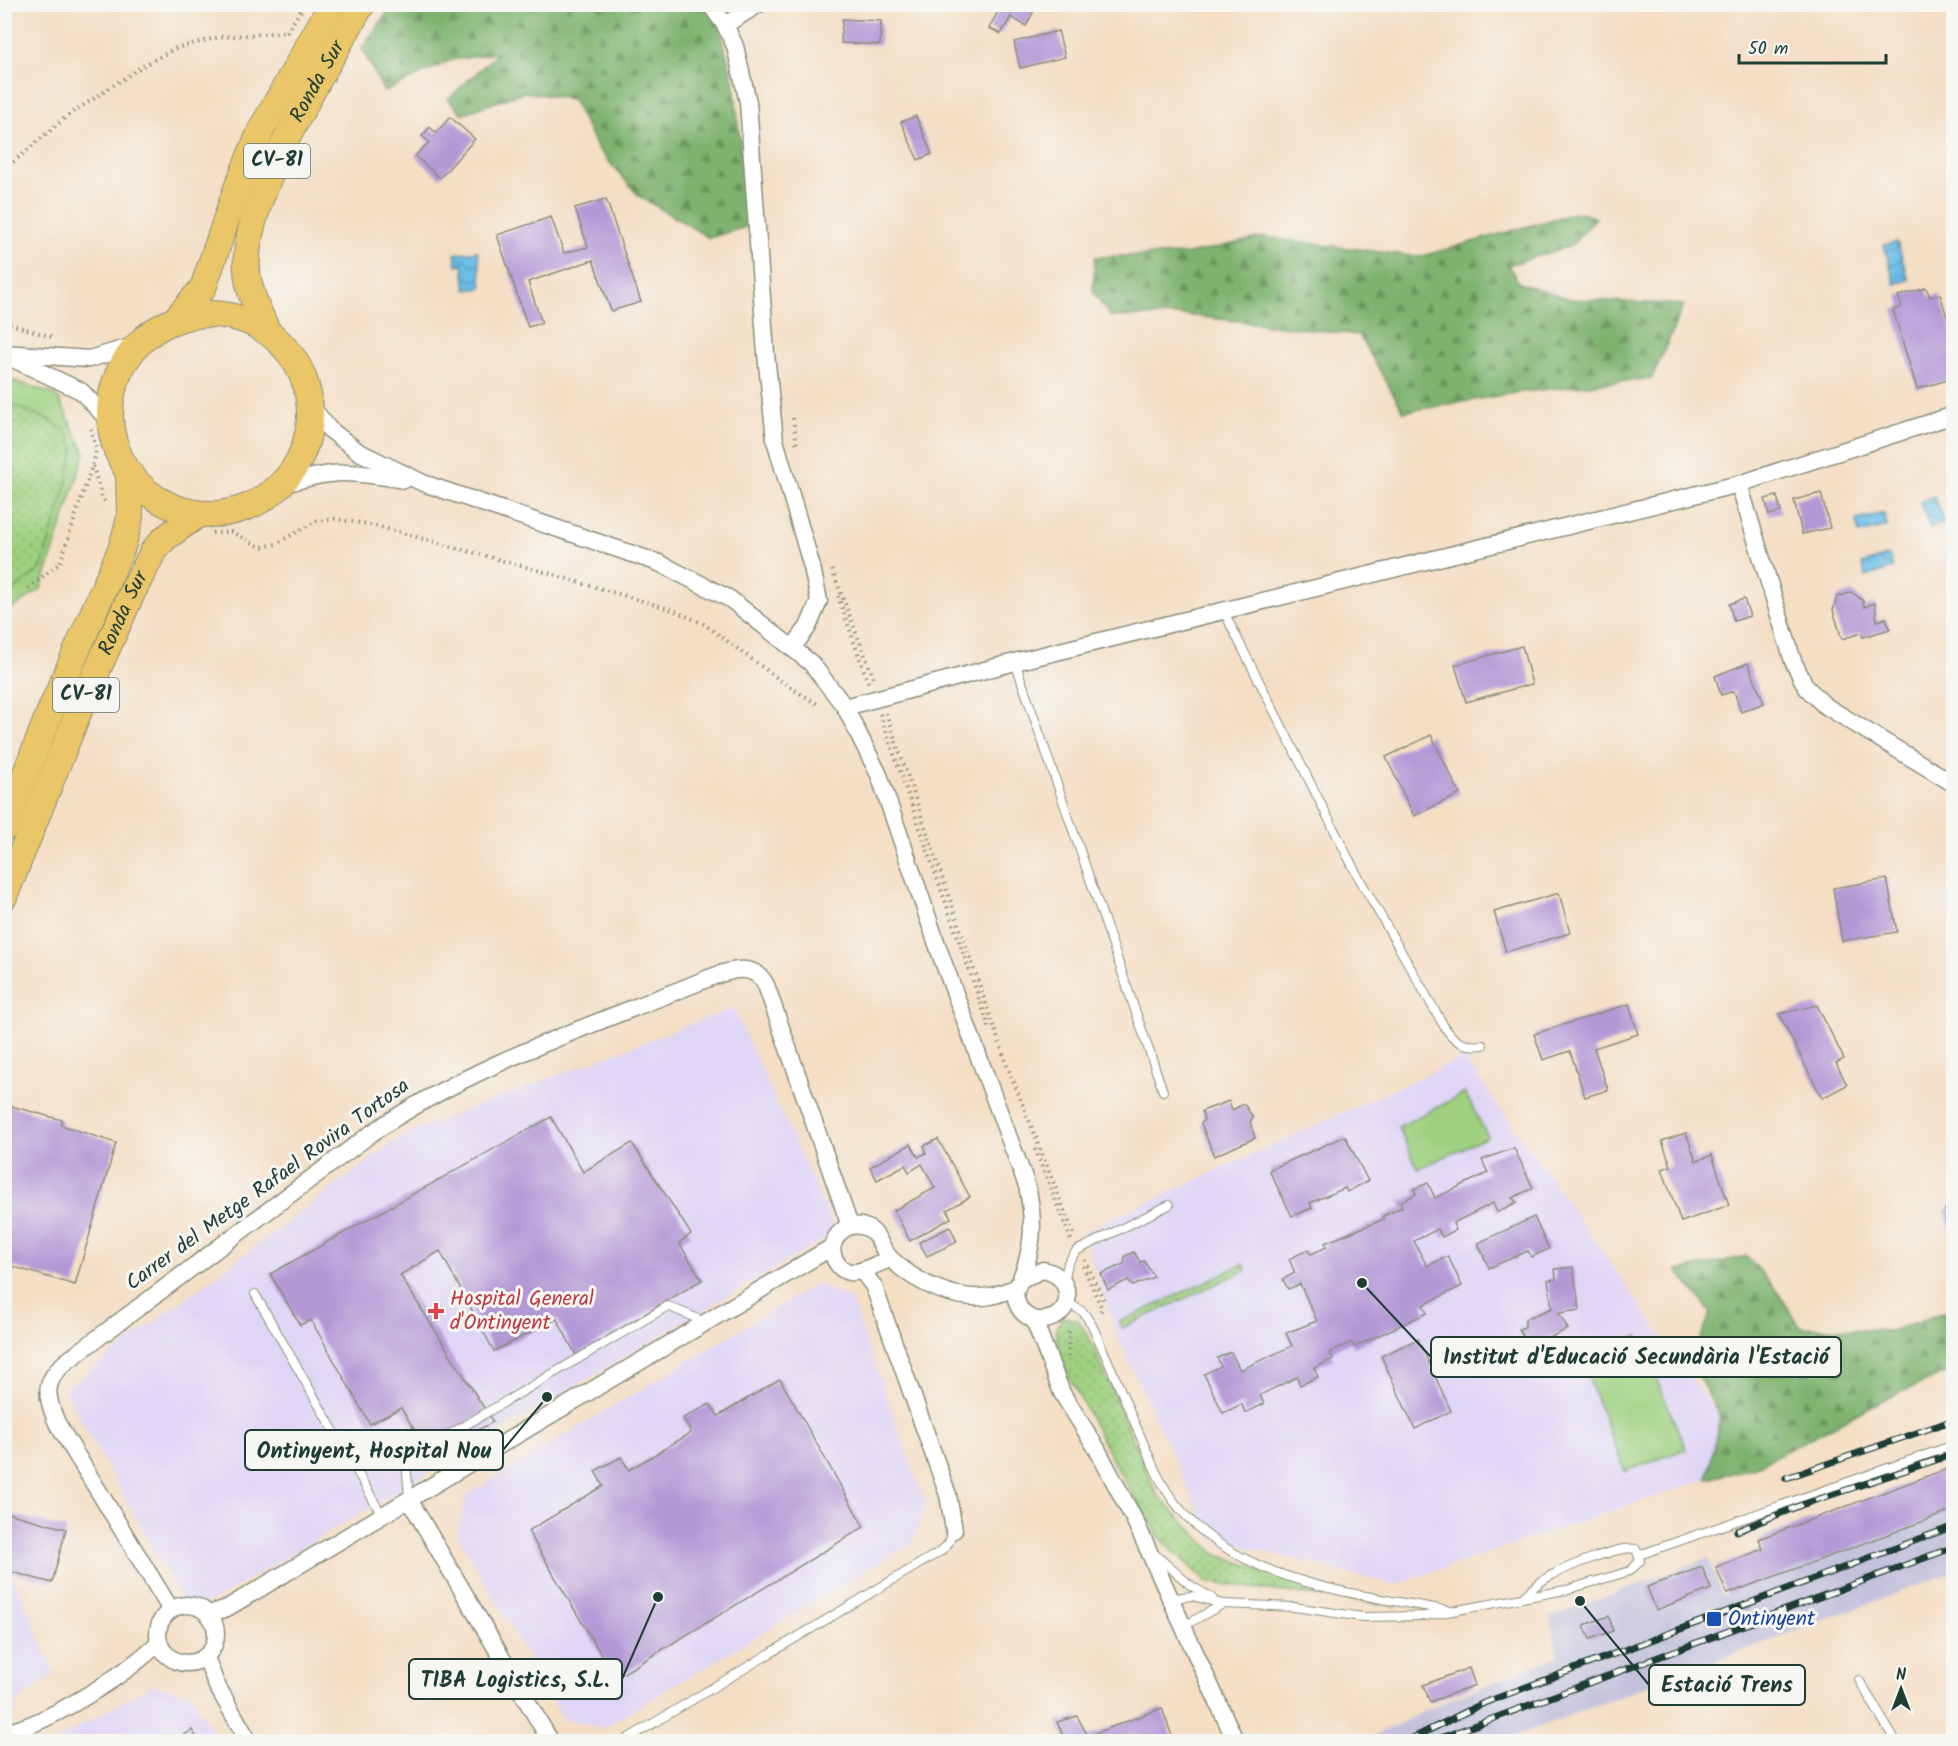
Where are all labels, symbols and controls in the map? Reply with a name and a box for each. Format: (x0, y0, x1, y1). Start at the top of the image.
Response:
scale bar (1739, 27, 1886, 65)
street label: Ronda Sur (281, 33, 354, 129)
text: 50 m (1748, 35, 1788, 64)
road number: CV-81 (244, 144, 310, 178)
street label: Ronda Sur (90, 564, 158, 661)
road number: CV-81 (53, 678, 119, 712)
street label: Carrer del Metge Rafael Rovira Tortosa (119, 1070, 417, 1300)
place label: Hospital General d'Ontinyent (450, 1283, 594, 1340)
marker: Hospital General d'Ontinyent (427, 1302, 445, 1320)
callout: Institut d'Educació Secundària l'Estació (1431, 1337, 1841, 1377)
text: Institut d'Educació Secundària l'Estació (1443, 1341, 1831, 1376)
callout: Ontinyent, Hospital Nou (245, 1430, 503, 1470)
text: Ontinyent, Hospital Nou (257, 1435, 492, 1470)
place label: Ontinyent (1728, 1603, 1816, 1636)
marker: Ontinyent (1705, 1610, 1723, 1628)
callout: TIBA Logistics, S.L. (409, 1659, 622, 1699)
north arrow (1871, 1659, 1931, 1719)
text: N (1896, 1663, 1906, 1688)
text: TIBA Logistics, S.L. (421, 1664, 609, 1699)
callout: Estació Trens (1649, 1665, 1805, 1705)
text: Estació Trens (1661, 1669, 1794, 1704)

